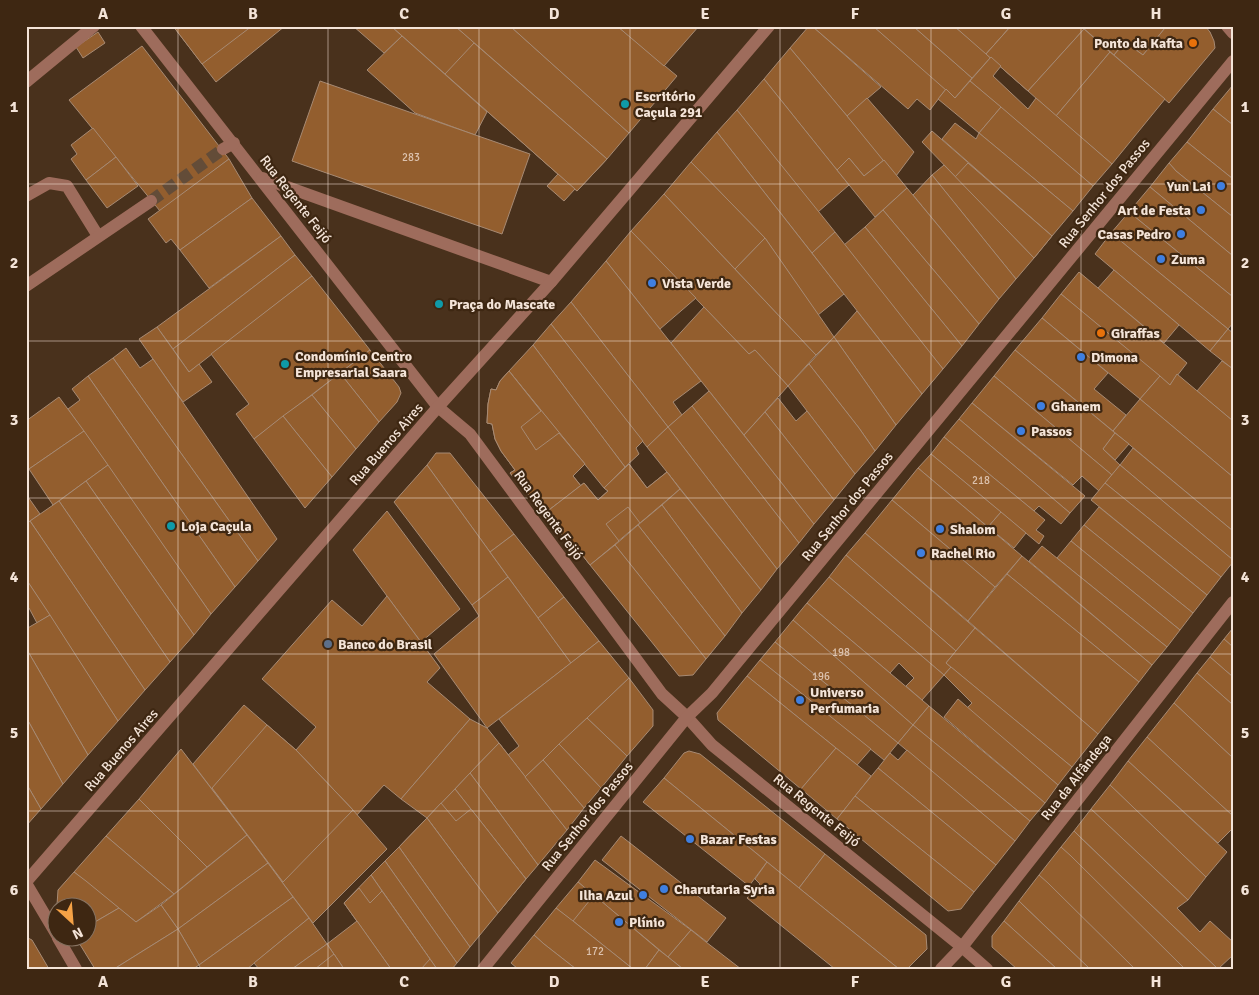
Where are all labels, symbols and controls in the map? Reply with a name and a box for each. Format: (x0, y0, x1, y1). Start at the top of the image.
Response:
text: A (98, 4, 109, 24)
text: B (248, 4, 258, 24)
text: C (399, 4, 409, 24)
text: D (549, 4, 560, 24)
text: E (700, 4, 710, 24)
text: F (851, 4, 860, 24)
text: G (1001, 4, 1011, 24)
text: H (1151, 4, 1161, 24)
place label: Ponto da Kafta (1094, 35, 1183, 52)
marker: Ponto da Kafta (1187, 37, 1199, 49)
place label: Escritório Caçula 291 (635, 88, 703, 121)
text: 1 (10, 97, 19, 117)
text: 1 (1241, 97, 1250, 117)
marker: Escritório Caçula 291 (619, 98, 631, 110)
street label: Rua Senhor dos Passos (1055, 135, 1154, 251)
house number: 283 (402, 151, 420, 164)
street label: Rua Regente Feijó (256, 152, 335, 247)
place label: Yun Lai (1166, 178, 1211, 195)
marker: Yun Lai (1215, 180, 1227, 192)
place label: Art de Festa (1118, 202, 1191, 219)
marker: Art de Festa (1195, 204, 1207, 216)
place label: Casas Pedro (1098, 226, 1171, 243)
marker: Casas Pedro (1175, 228, 1187, 240)
place label: Zuma (1171, 251, 1205, 268)
text: 2 (10, 253, 18, 273)
marker: Zuma (1155, 253, 1167, 265)
text: 2 (1241, 253, 1249, 273)
place label: Vista Verde (662, 275, 731, 292)
marker: Vista Verde (646, 277, 658, 289)
place label: Praça do Mascate (449, 296, 555, 313)
marker: Praça do Mascate (433, 298, 445, 310)
place label: Giraffas (1111, 325, 1160, 342)
marker: Giraffas (1095, 327, 1107, 339)
place label: Condomínio Centro Empresarial Saara (295, 348, 412, 381)
place label: Dimona (1091, 349, 1138, 366)
marker: Dimona (1075, 351, 1087, 363)
marker: Condomínio Centro Empresarial Saara (279, 358, 291, 370)
place label: Ghanem (1051, 398, 1101, 415)
street label: Rua Buenos Aires (346, 400, 427, 489)
marker: Ghanem (1035, 400, 1047, 412)
text: 3 (10, 410, 18, 430)
text: 3 (1241, 410, 1249, 430)
place label: Passos (1031, 423, 1072, 440)
marker: Passos (1015, 425, 1027, 437)
street label: Rua Senhor dos Passos (798, 448, 897, 564)
street label: Rua Regente Feijó (510, 467, 587, 564)
house number: 218 (972, 474, 990, 487)
place label: Loja Caçula (181, 518, 252, 535)
marker: Loja Caçula (165, 520, 177, 532)
place label: Shalom (950, 521, 995, 538)
marker: Shalom (934, 523, 946, 535)
place label: Rachel Rio (931, 545, 995, 562)
marker: Rachel Rio (915, 547, 927, 559)
text: 4 (10, 567, 19, 587)
text: 4 (1241, 567, 1250, 587)
place label: Banco do Brasil (338, 636, 433, 653)
marker: Banco do Brasil (322, 638, 334, 650)
house number: 198 (832, 646, 850, 659)
house number: 196 (812, 670, 830, 683)
place label: Universo Perfumaria (810, 684, 879, 717)
marker: Universo Perfumaria (794, 694, 806, 706)
street label: Rua Buenos Aires (81, 706, 162, 795)
text: 5 (10, 723, 18, 743)
text: 5 (1241, 723, 1249, 743)
street label: Rua da Alfândega (1038, 731, 1115, 824)
street label: Rua Senhor dos Passos (538, 758, 637, 874)
street label: Rua Regente Feijó (770, 770, 864, 851)
place label: Bazar Festas (700, 831, 777, 848)
marker: Bazar Festas (684, 833, 696, 845)
text: 6 (10, 880, 19, 900)
text: 6 (1241, 880, 1250, 900)
place label: Charutaria Syria (674, 881, 775, 898)
marker: Charutaria Syria (658, 883, 670, 895)
place label: Ilha Azul (579, 887, 634, 904)
marker: Ilha Azul (637, 889, 649, 901)
north arrow (48, 898, 98, 948)
place label: Plínio (629, 914, 665, 931)
marker: Plínio (613, 916, 625, 928)
text: N (69, 923, 86, 943)
house number: 172 (586, 945, 604, 958)
text: A (98, 972, 109, 992)
text: B (248, 972, 258, 992)
text: C (399, 972, 409, 992)
text: D (549, 972, 560, 992)
text: E (700, 972, 710, 992)
text: F (851, 972, 860, 992)
text: G (1001, 972, 1011, 992)
text: H (1151, 972, 1161, 992)

